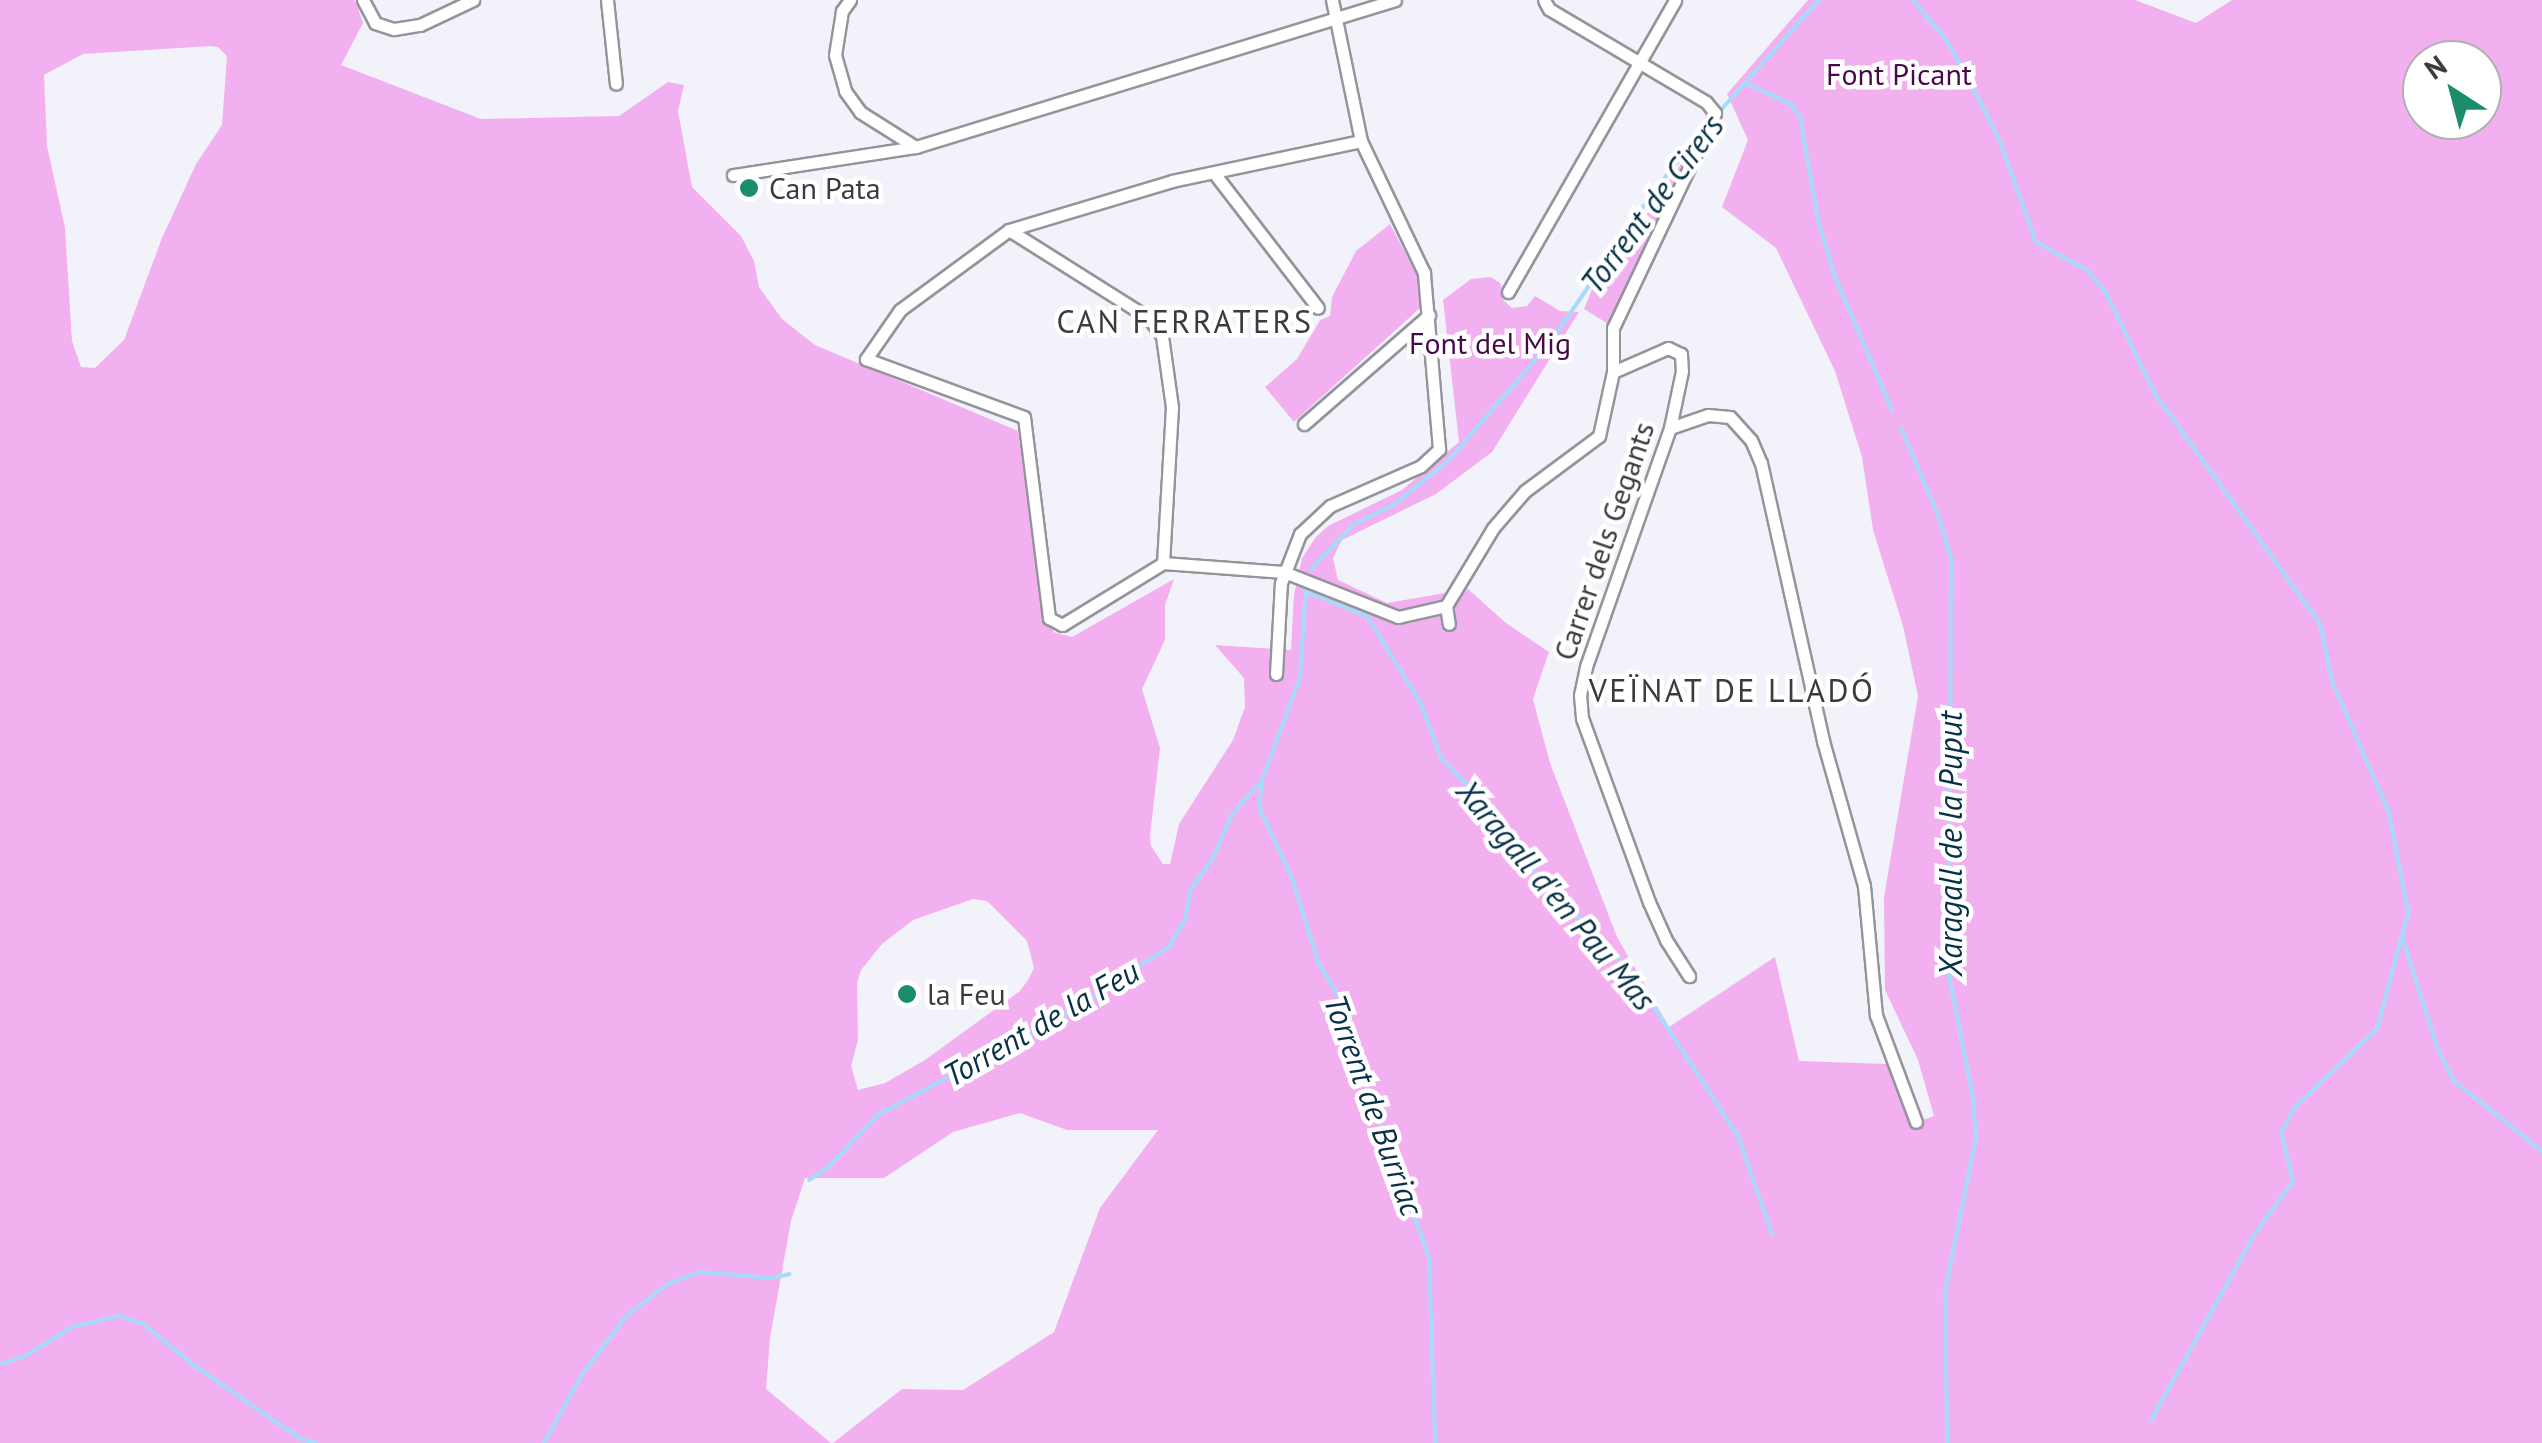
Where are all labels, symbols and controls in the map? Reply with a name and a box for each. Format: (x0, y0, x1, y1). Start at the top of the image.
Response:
north arrow (2402, 40, 2502, 140)
text: N (2417, 47, 2454, 87)
park label: Font Picant (1826, 56, 1972, 92)
water label: Torrent de Cirers (1572, 107, 1732, 301)
place label: Can Pata (769, 170, 881, 206)
marker: Can Pata (738, 177, 760, 199)
district label: CAN FERRATERS (1056, 302, 1314, 340)
park label: Font del Mig (1409, 325, 1571, 361)
street label: Carrer dels Gegants (1546, 417, 1662, 665)
district label: VEÏNAT DE LLADÓ (1588, 671, 1876, 709)
water label: Xaragall de la Puput (1931, 711, 1969, 977)
water label: Xaragall d'en Pau Mas (1449, 772, 1663, 1018)
water label: Torrent de la Feu (936, 951, 1146, 1095)
place label: la Feu (927, 976, 1006, 1012)
marker: la Feu (896, 983, 918, 1005)
water label: Torrent de Burriac (1316, 989, 1432, 1221)

